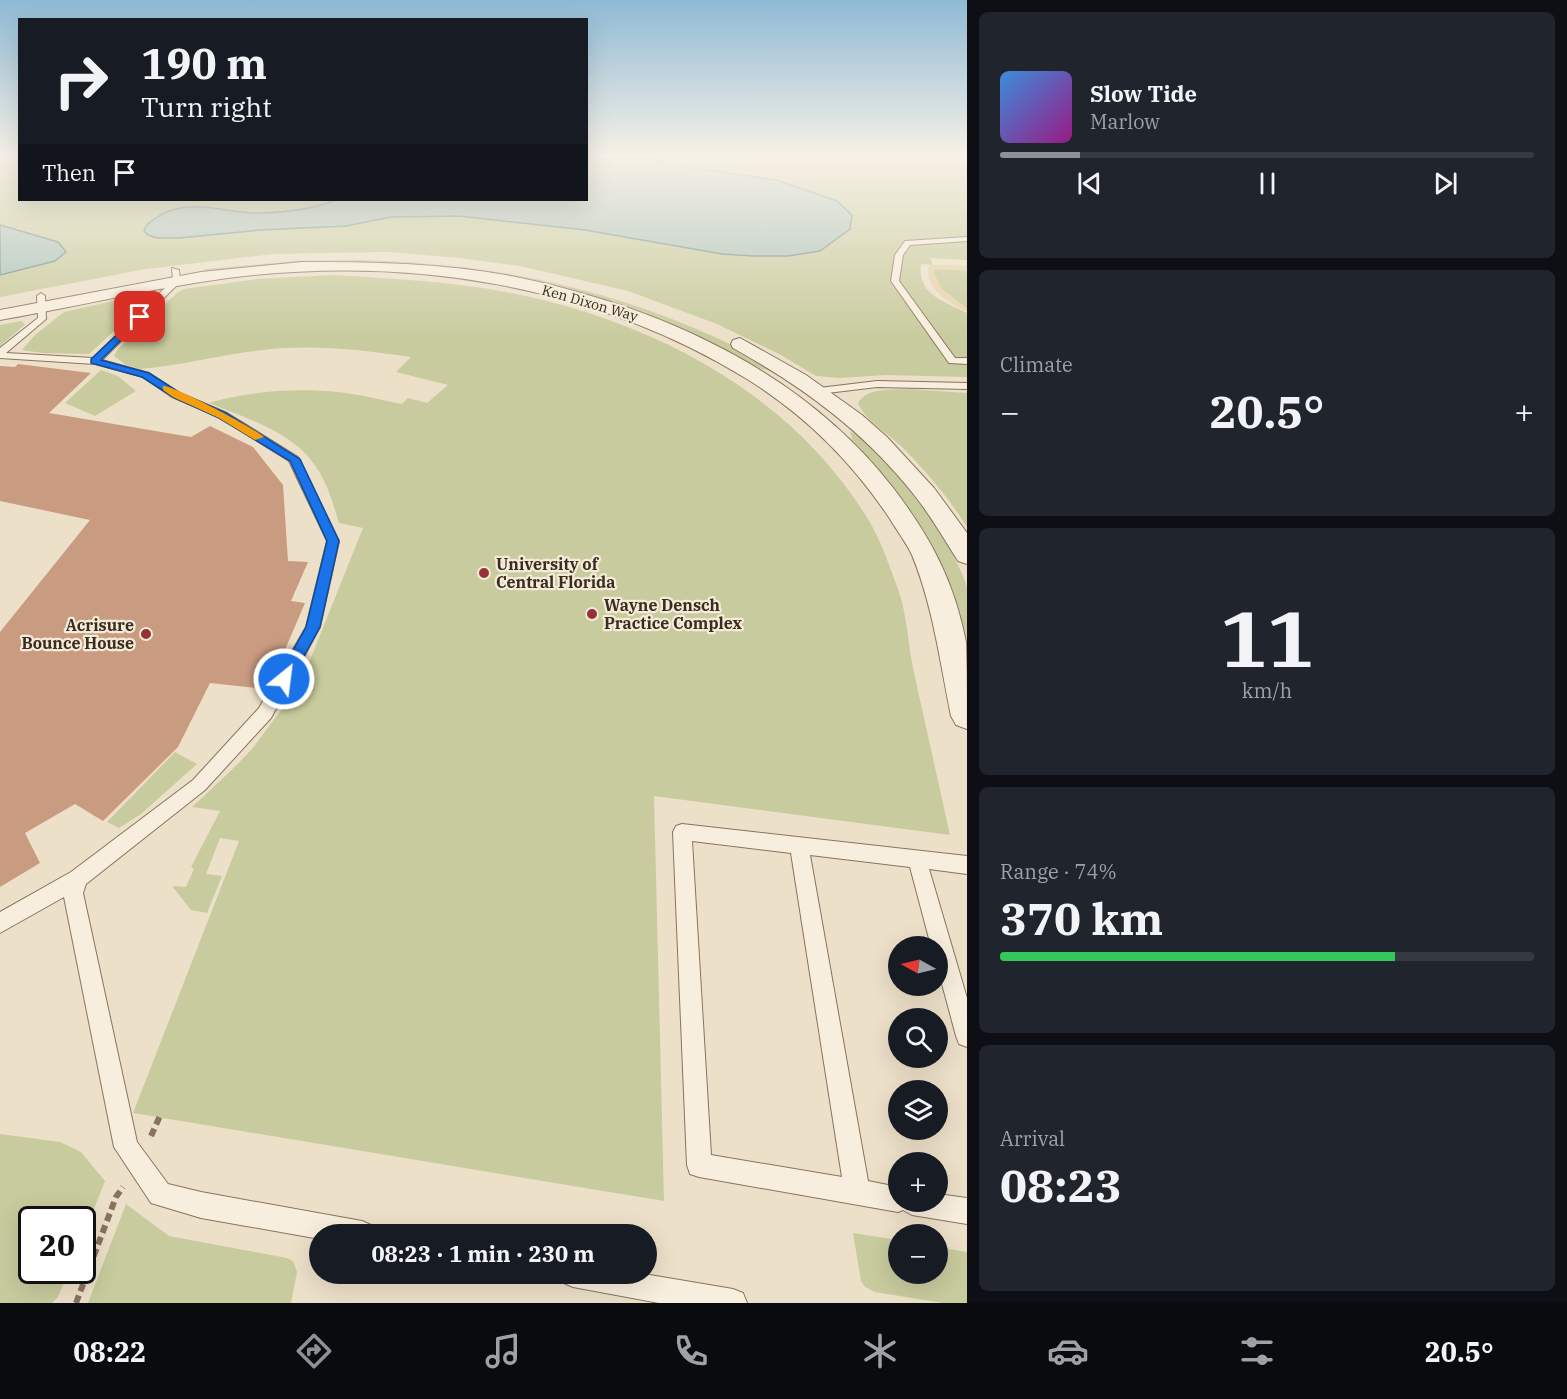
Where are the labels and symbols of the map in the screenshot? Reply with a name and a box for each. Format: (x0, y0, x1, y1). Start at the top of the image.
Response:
street label: Ken Dixon Way (540, 281, 641, 325)
pin (114, 291, 165, 342)
place label: University of Central Florida (496, 554, 615, 592)
marker: University of Central Florida (477, 566, 491, 580)
place label: Wayne Densch Practice Complex (604, 595, 743, 633)
marker: Wayne Densch Practice Complex (585, 607, 599, 621)
place label: Acrisure Bounce House (21, 615, 134, 653)
marker: Acrisure Bounce House (139, 627, 153, 641)
position arrow (252, 647, 316, 711)
north arrow (888, 936, 948, 996)
speed limit sign: 20 (18, 1206, 96, 1284)

